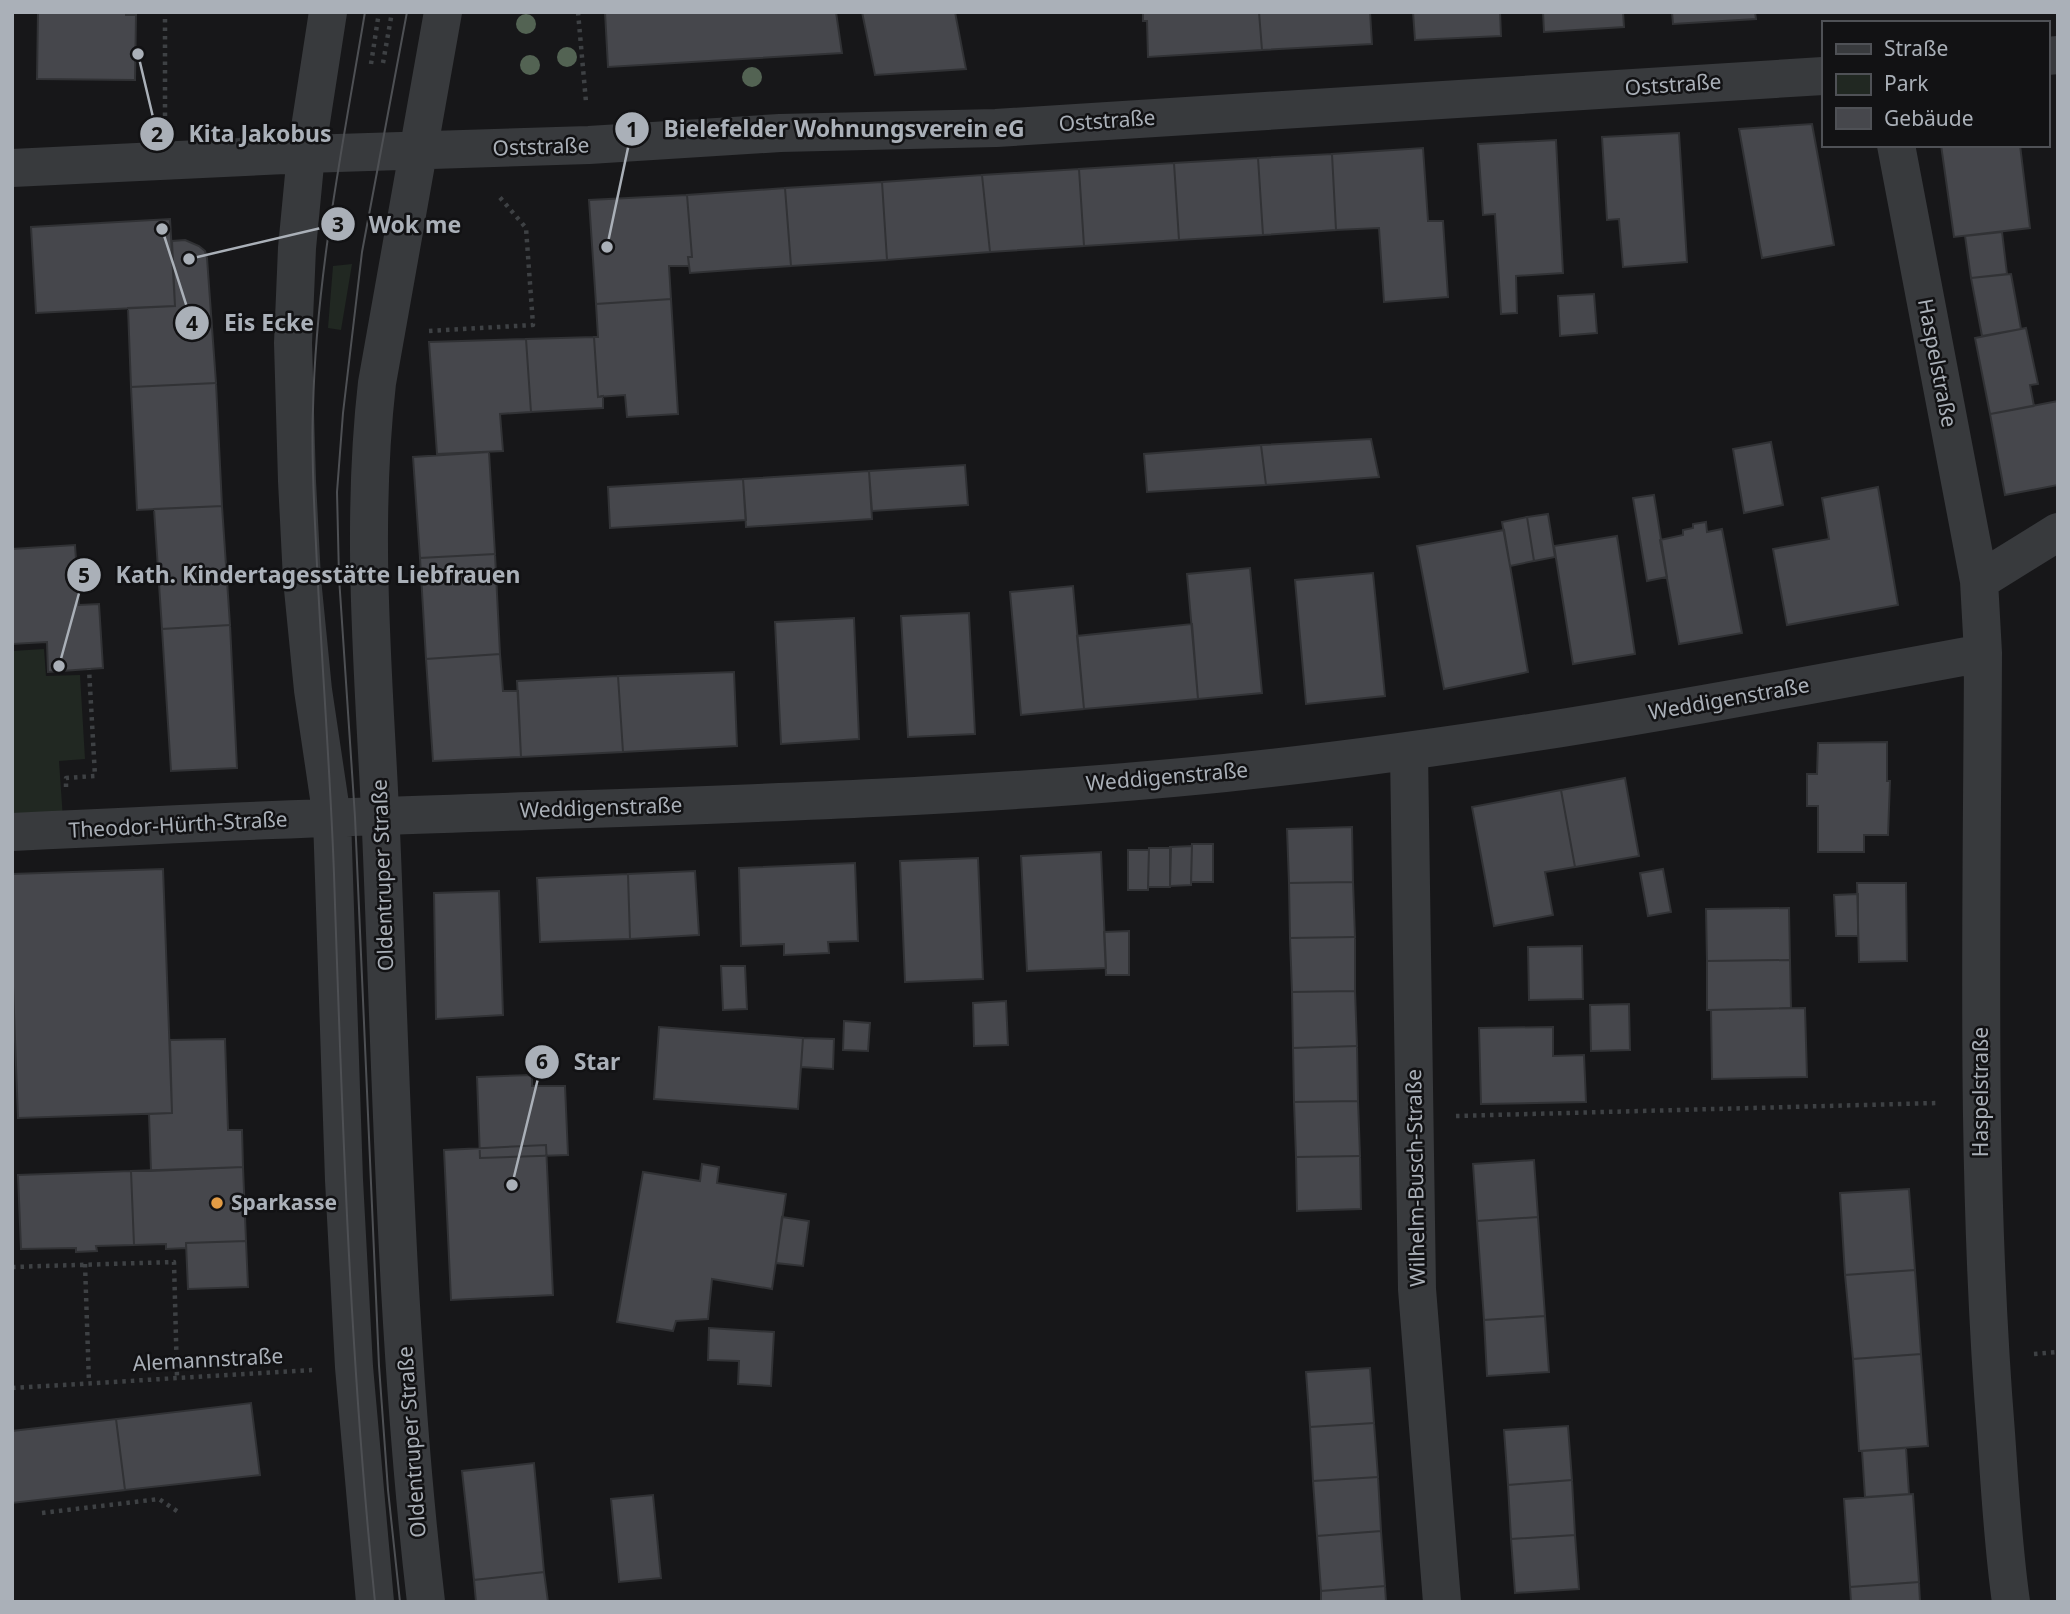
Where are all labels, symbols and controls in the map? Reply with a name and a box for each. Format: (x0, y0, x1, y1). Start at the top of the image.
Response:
legend (1822, 21, 2049, 147)
text: Straße (1884, 34, 1948, 62)
street label: Oststraße (1624, 67, 1722, 101)
text: Park (1884, 69, 1929, 97)
street label: Oststraße (1058, 103, 1156, 137)
text: Gebäude (1884, 104, 1974, 132)
callout: Bielefelder Wohnungsverein eG (614, 107, 1038, 151)
callout: Kita Jakobus (140, 112, 346, 156)
text: Bielefelder Wohnungsverein eG (663, 112, 1025, 144)
text: 1 (626, 115, 638, 143)
text: Kita Jakobus (189, 117, 331, 149)
text: 2 (151, 120, 163, 148)
street label: Oststraße (492, 130, 590, 162)
callout: Wok me (320, 202, 476, 246)
text: Wok me (369, 208, 461, 240)
text: 3 (332, 210, 344, 238)
street label: Haspelstraße (1912, 296, 1964, 429)
callout: Eis Ecke (175, 301, 328, 345)
text: Eis Ecke (224, 306, 314, 338)
text: 4 (186, 309, 198, 337)
callout: Kath. Kindertagesstätte Liebfrauen (66, 553, 534, 597)
text: Kath. Kindertagesstätte Liebfrauen (116, 558, 520, 590)
text: 5 (78, 561, 90, 589)
street label: Weddigenstraße (1646, 670, 1811, 726)
street label: Weddigenstraße (1085, 755, 1249, 797)
street label: Oldentruper Straße (365, 779, 399, 971)
street label: Weddigenstraße (519, 790, 683, 824)
street label: Theodor-Hürth-Straße (68, 804, 288, 844)
street label: Haspelstraße (1966, 1027, 1994, 1157)
callout: Star (525, 1040, 635, 1084)
text: Star (574, 1045, 620, 1077)
text: 6 (536, 1047, 548, 1075)
street label: Wilhelm-Busch-Straße (1399, 1069, 1431, 1287)
place label: Sparkasse (231, 1188, 337, 1216)
marker: Sparkasse (209, 1195, 225, 1211)
street label: Alemannstraße (132, 1341, 284, 1377)
street label: Oldentruper Straße (390, 1345, 432, 1539)

